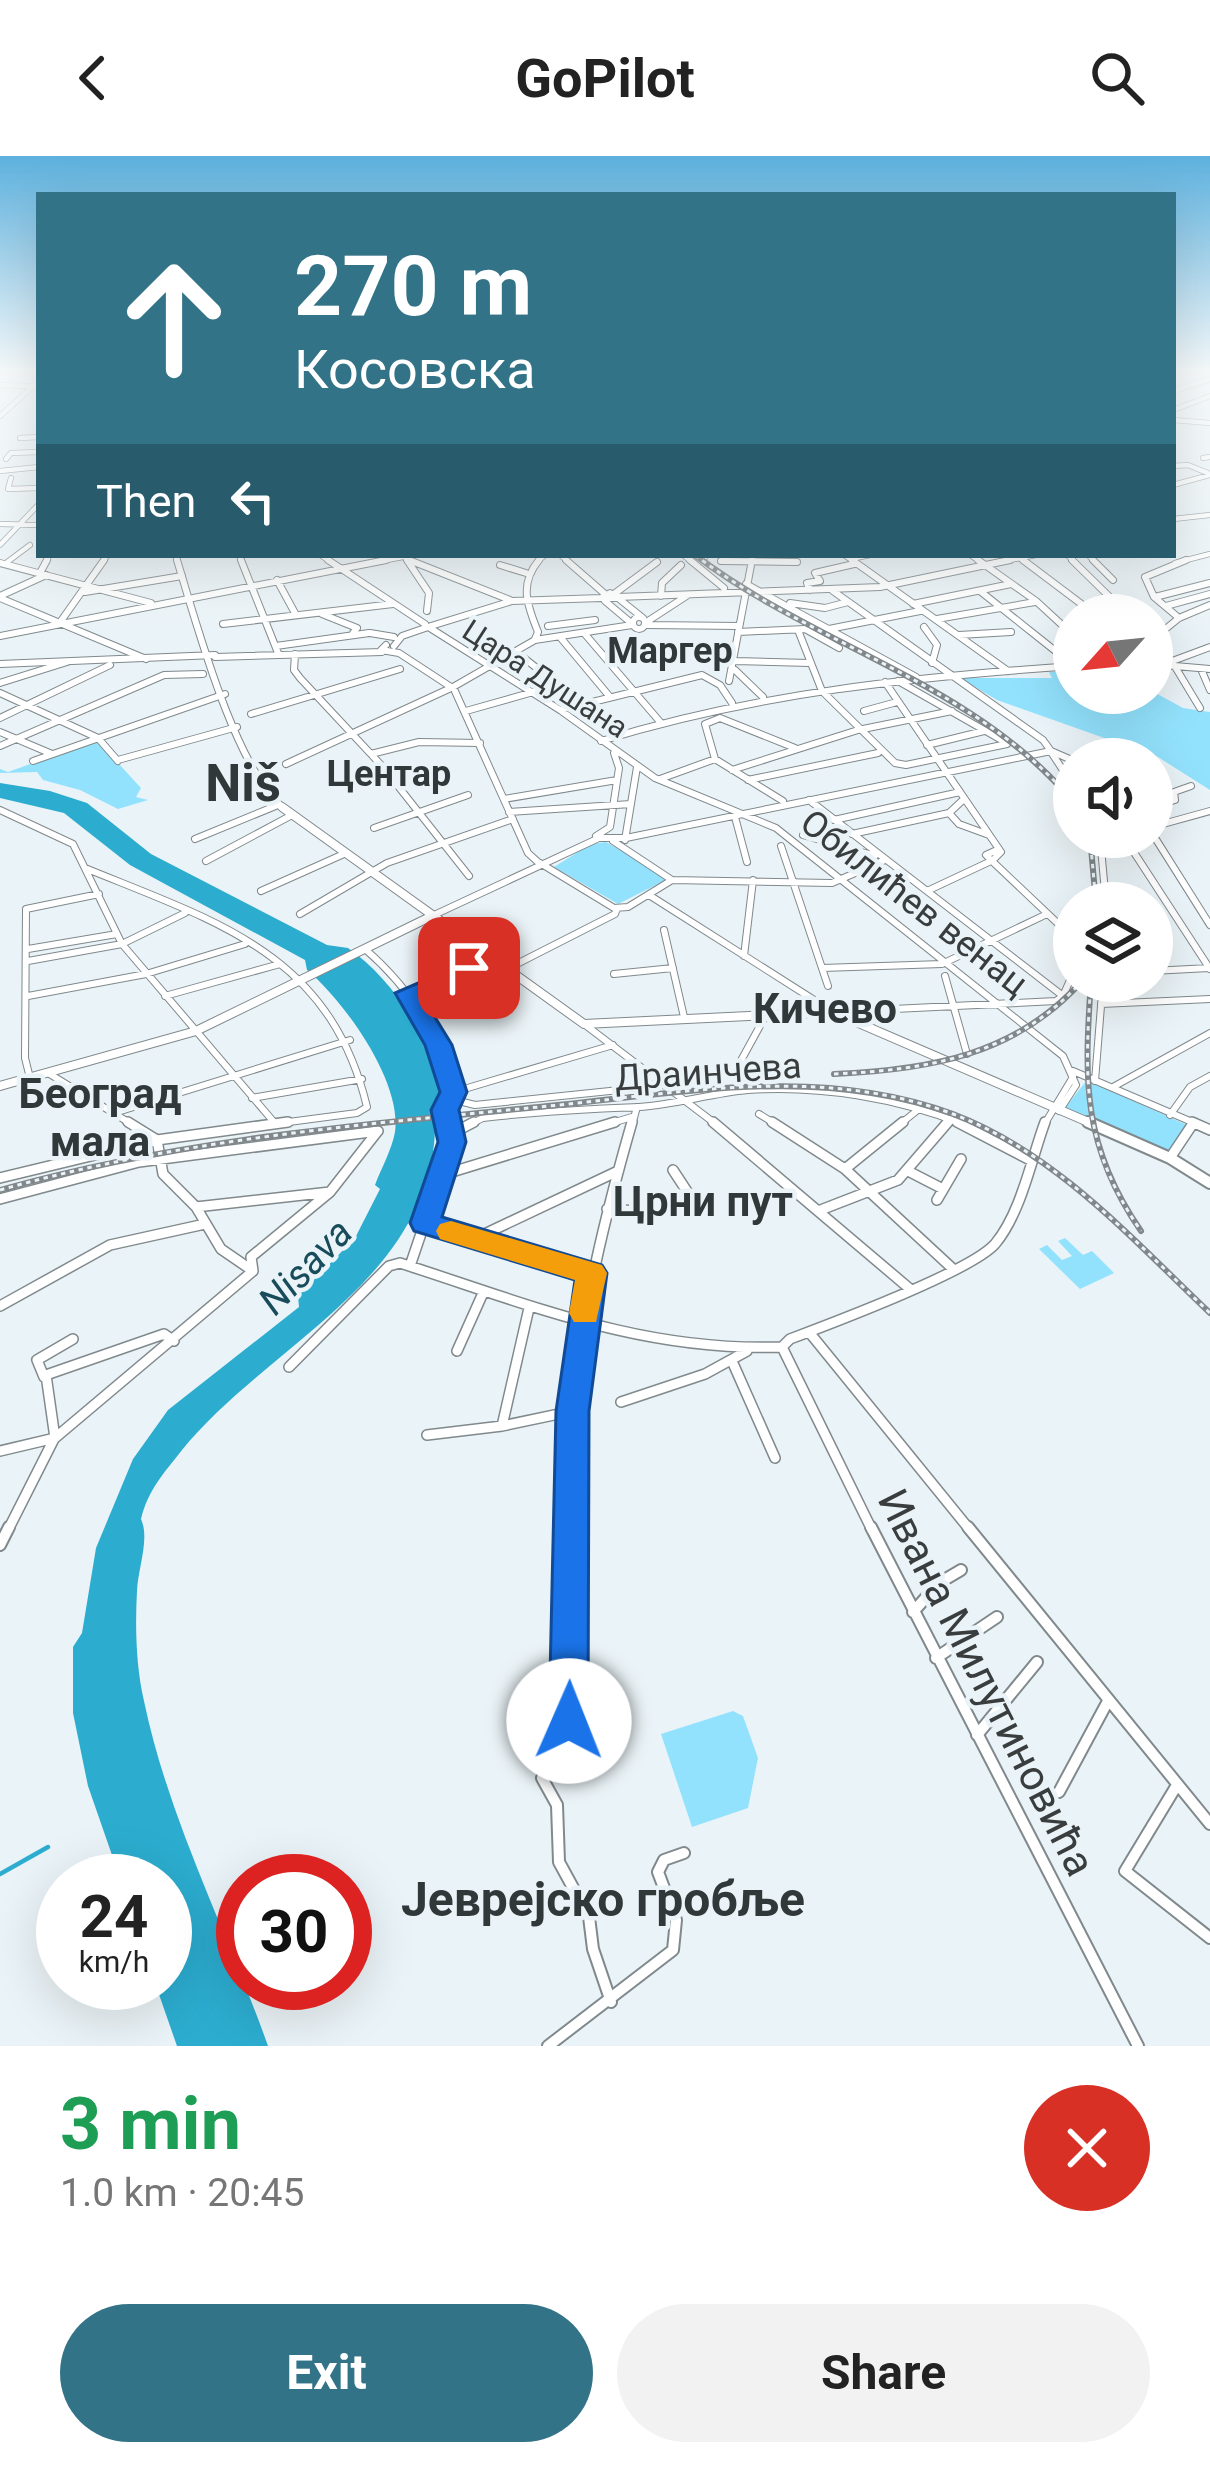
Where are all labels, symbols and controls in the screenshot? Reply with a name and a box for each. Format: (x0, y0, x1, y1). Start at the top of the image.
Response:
icon: back (60, 45, 126, 111)
icon: search (1084, 45, 1150, 111)
text: GoPilot (515, 47, 695, 110)
text: 270 m (294, 237, 532, 336)
icon: ahead (96, 240, 252, 396)
text: Косовска (294, 338, 536, 401)
icon: left (220, 468, 286, 534)
text: Then (96, 475, 196, 528)
north arrow (1053, 594, 1173, 714)
map controls (1053, 594, 1173, 1002)
street label: Цара Душана (456, 612, 634, 745)
district label: Маргер (607, 630, 733, 672)
button: sound (1053, 738, 1173, 858)
district label: Центар (327, 753, 451, 795)
district label: Niš (205, 754, 281, 813)
street label: Обилићев венац (792, 801, 1037, 1005)
button: layers (1053, 882, 1173, 1002)
pin (418, 917, 520, 1019)
icon: arrive (436, 935, 502, 1001)
district label: Кичево (753, 984, 897, 1033)
street label: Драинчева (613, 1045, 803, 1099)
district label: Београд мала (19, 1069, 181, 1166)
district label: Црни пут (613, 1177, 793, 1226)
water label: Nisava (249, 1209, 362, 1324)
street label: Ивана Милутиновића (868, 1481, 1105, 1884)
position arrow (506, 1658, 632, 1784)
speed limit sign: 30 (216, 1854, 372, 2010)
district label: Јеврејско гробље (401, 1871, 805, 1928)
text: 24 (80, 1881, 148, 1952)
text: km/h (79, 1944, 149, 1979)
text: 3 min (60, 2082, 241, 2167)
button: close (1024, 2085, 1150, 2211)
text: 1.0 km · 20:45 (60, 2170, 304, 2216)
button: Exit (60, 2304, 593, 2442)
button: Share (617, 2304, 1150, 2442)

